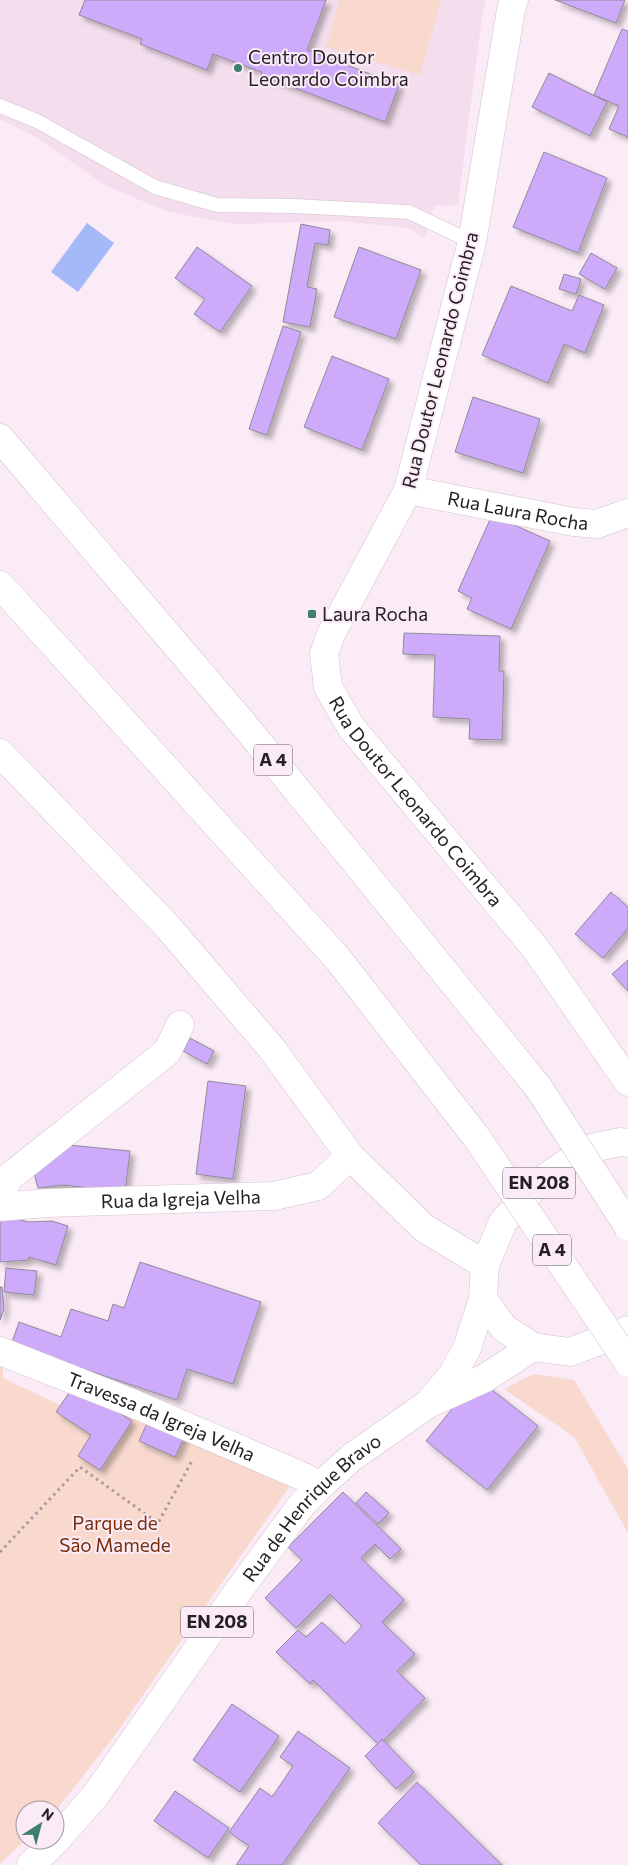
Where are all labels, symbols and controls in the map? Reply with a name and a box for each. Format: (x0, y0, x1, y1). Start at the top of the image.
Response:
place label: Centro Doutor Leonardo Coimbra (248, 45, 409, 90)
marker: Centro Doutor Leonardo Coimbra (232, 62, 244, 74)
street label: Rua Doutor Leonardo Coimbra (396, 229, 483, 491)
street label: Rua Laura Rocha (446, 486, 589, 534)
place label: Laura Rocha (322, 602, 428, 625)
marker: Laura Rocha (306, 608, 318, 620)
street label: Rua Doutor Leonardo Coimbra (325, 692, 508, 911)
road number: A 4 (254, 744, 292, 776)
road number: EN 208 (503, 1168, 575, 1198)
street label: Rua da Igreja Velha (100, 1184, 261, 1212)
road number: A 4 (533, 1234, 571, 1266)
street label: Travessa da Igreja Velha (64, 1367, 259, 1466)
street label: Rua de Henrique Bravo (237, 1428, 385, 1586)
park label: Parque de São Mamede (59, 1511, 171, 1556)
road number: EN 208 (181, 1606, 253, 1638)
north arrow (15, 1800, 65, 1850)
text: N (39, 1804, 57, 1824)

